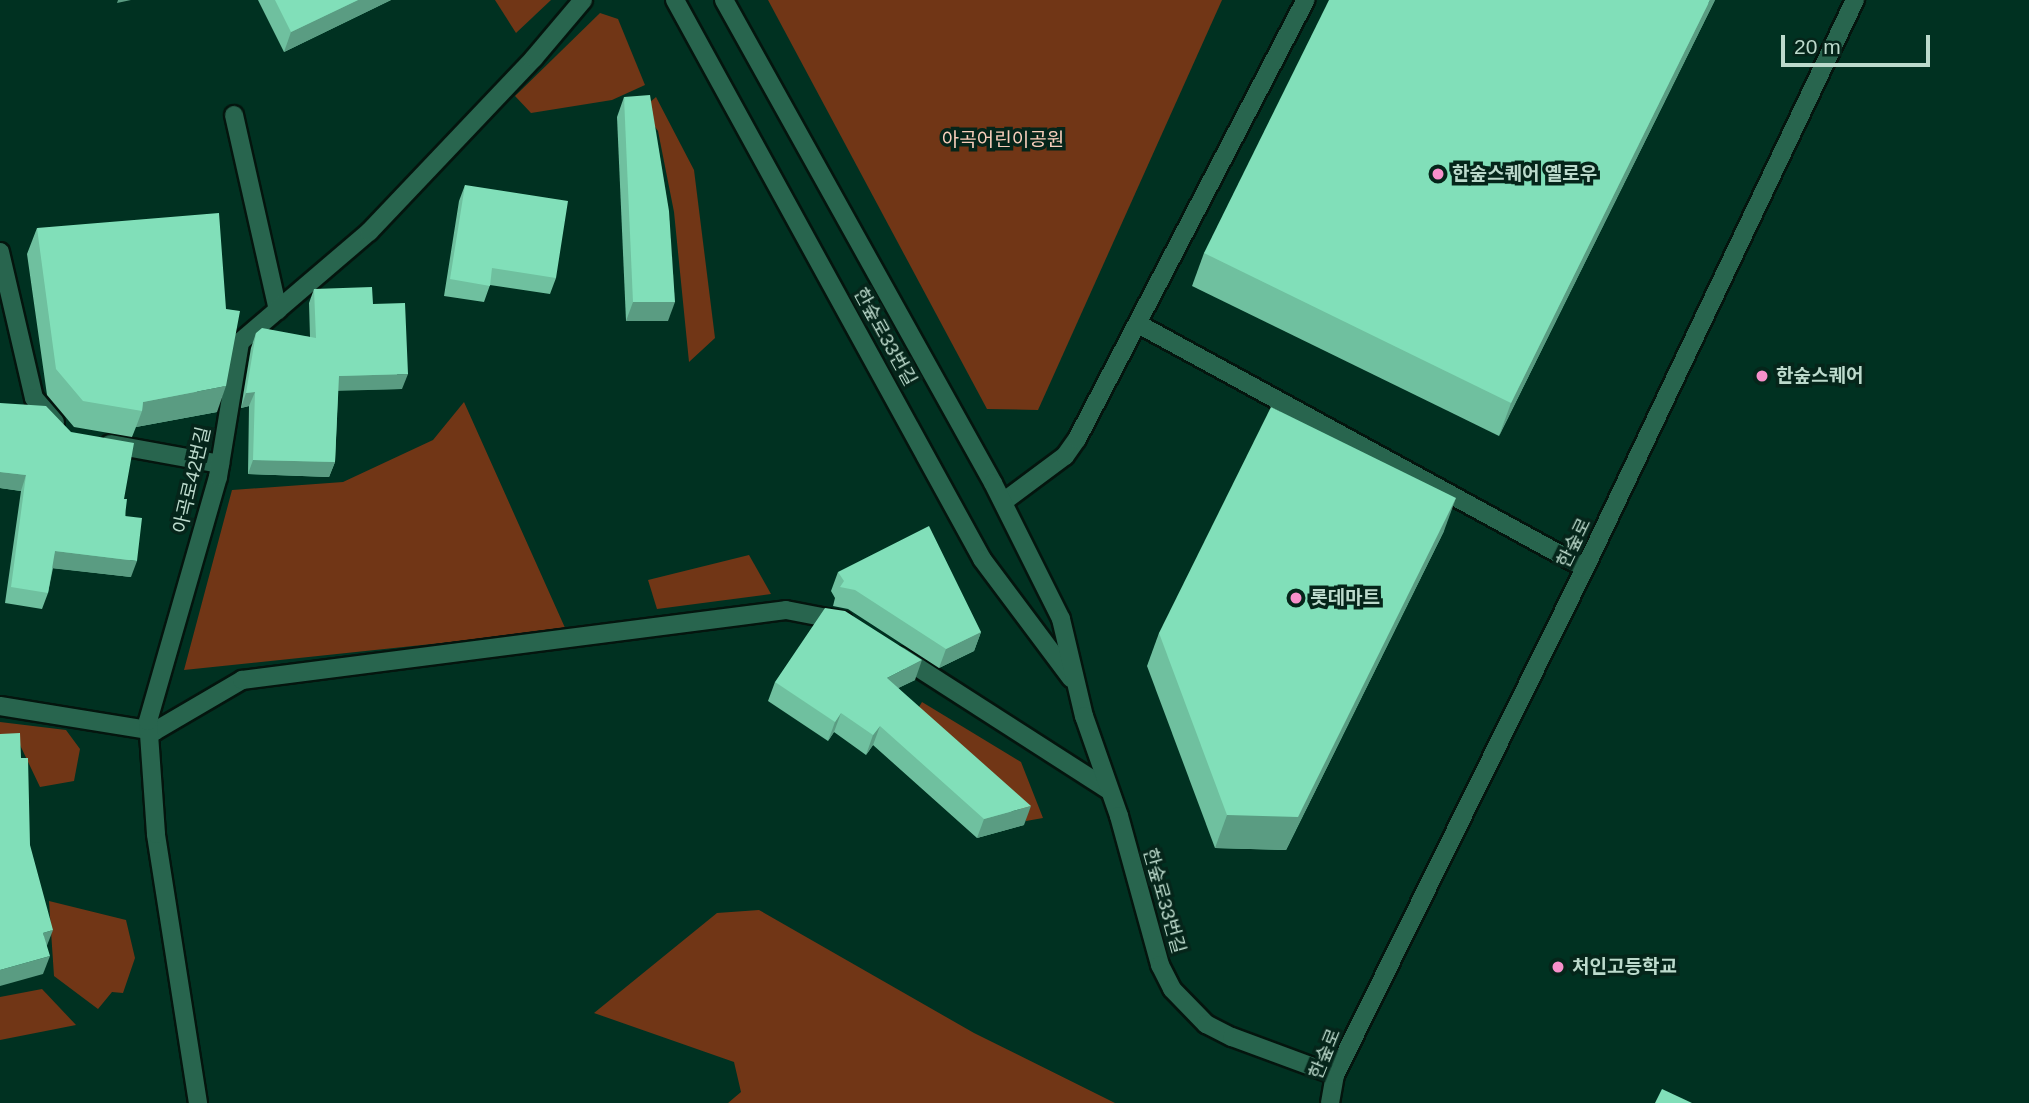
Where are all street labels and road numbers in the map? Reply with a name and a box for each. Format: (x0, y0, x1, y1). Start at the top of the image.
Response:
street label: 한숲로33번길 (849, 284, 921, 390)
street label: 아곡로42번길 (169, 425, 215, 535)
street label: 한숲로 (1552, 514, 1596, 572)
street label: 한숲로33번길 (1138, 846, 1190, 956)
street label: 한숲로 (1305, 1025, 1345, 1083)

